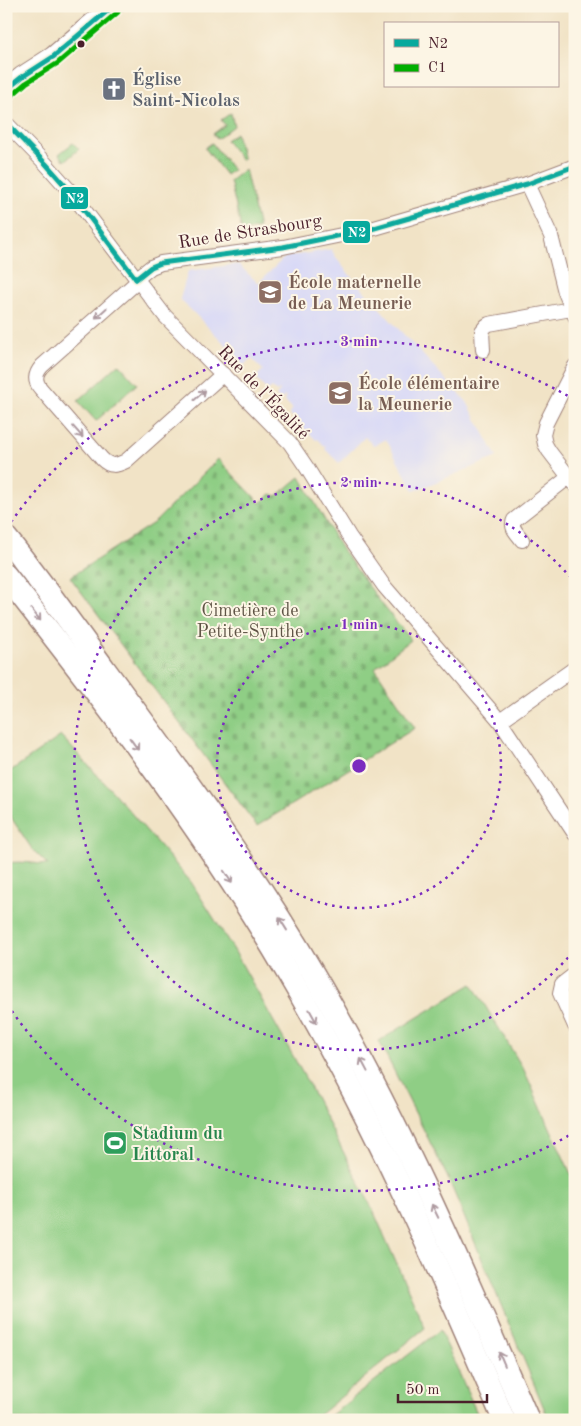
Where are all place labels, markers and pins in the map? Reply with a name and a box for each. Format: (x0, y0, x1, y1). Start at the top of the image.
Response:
unlabelled marker (76, 39, 86, 49)
place label: Église Saint-Nicolas (132, 67, 240, 110)
church icon: Église Saint-Nicolas (101, 76, 127, 102)
place label: École maternelle de La Meunerie (288, 270, 422, 313)
school or university icon: École maternelle de La Meunerie (257, 279, 283, 305)
place label: École élémentaire la Meunerie (358, 371, 500, 414)
school or university icon: École élémentaire la Meunerie (327, 380, 353, 406)
centre of rings (350, 757, 368, 775)
place label: Stadium du Littoral (132, 1125, 223, 1164)
sports icon: Stadium du Littoral (102, 1130, 128, 1156)

